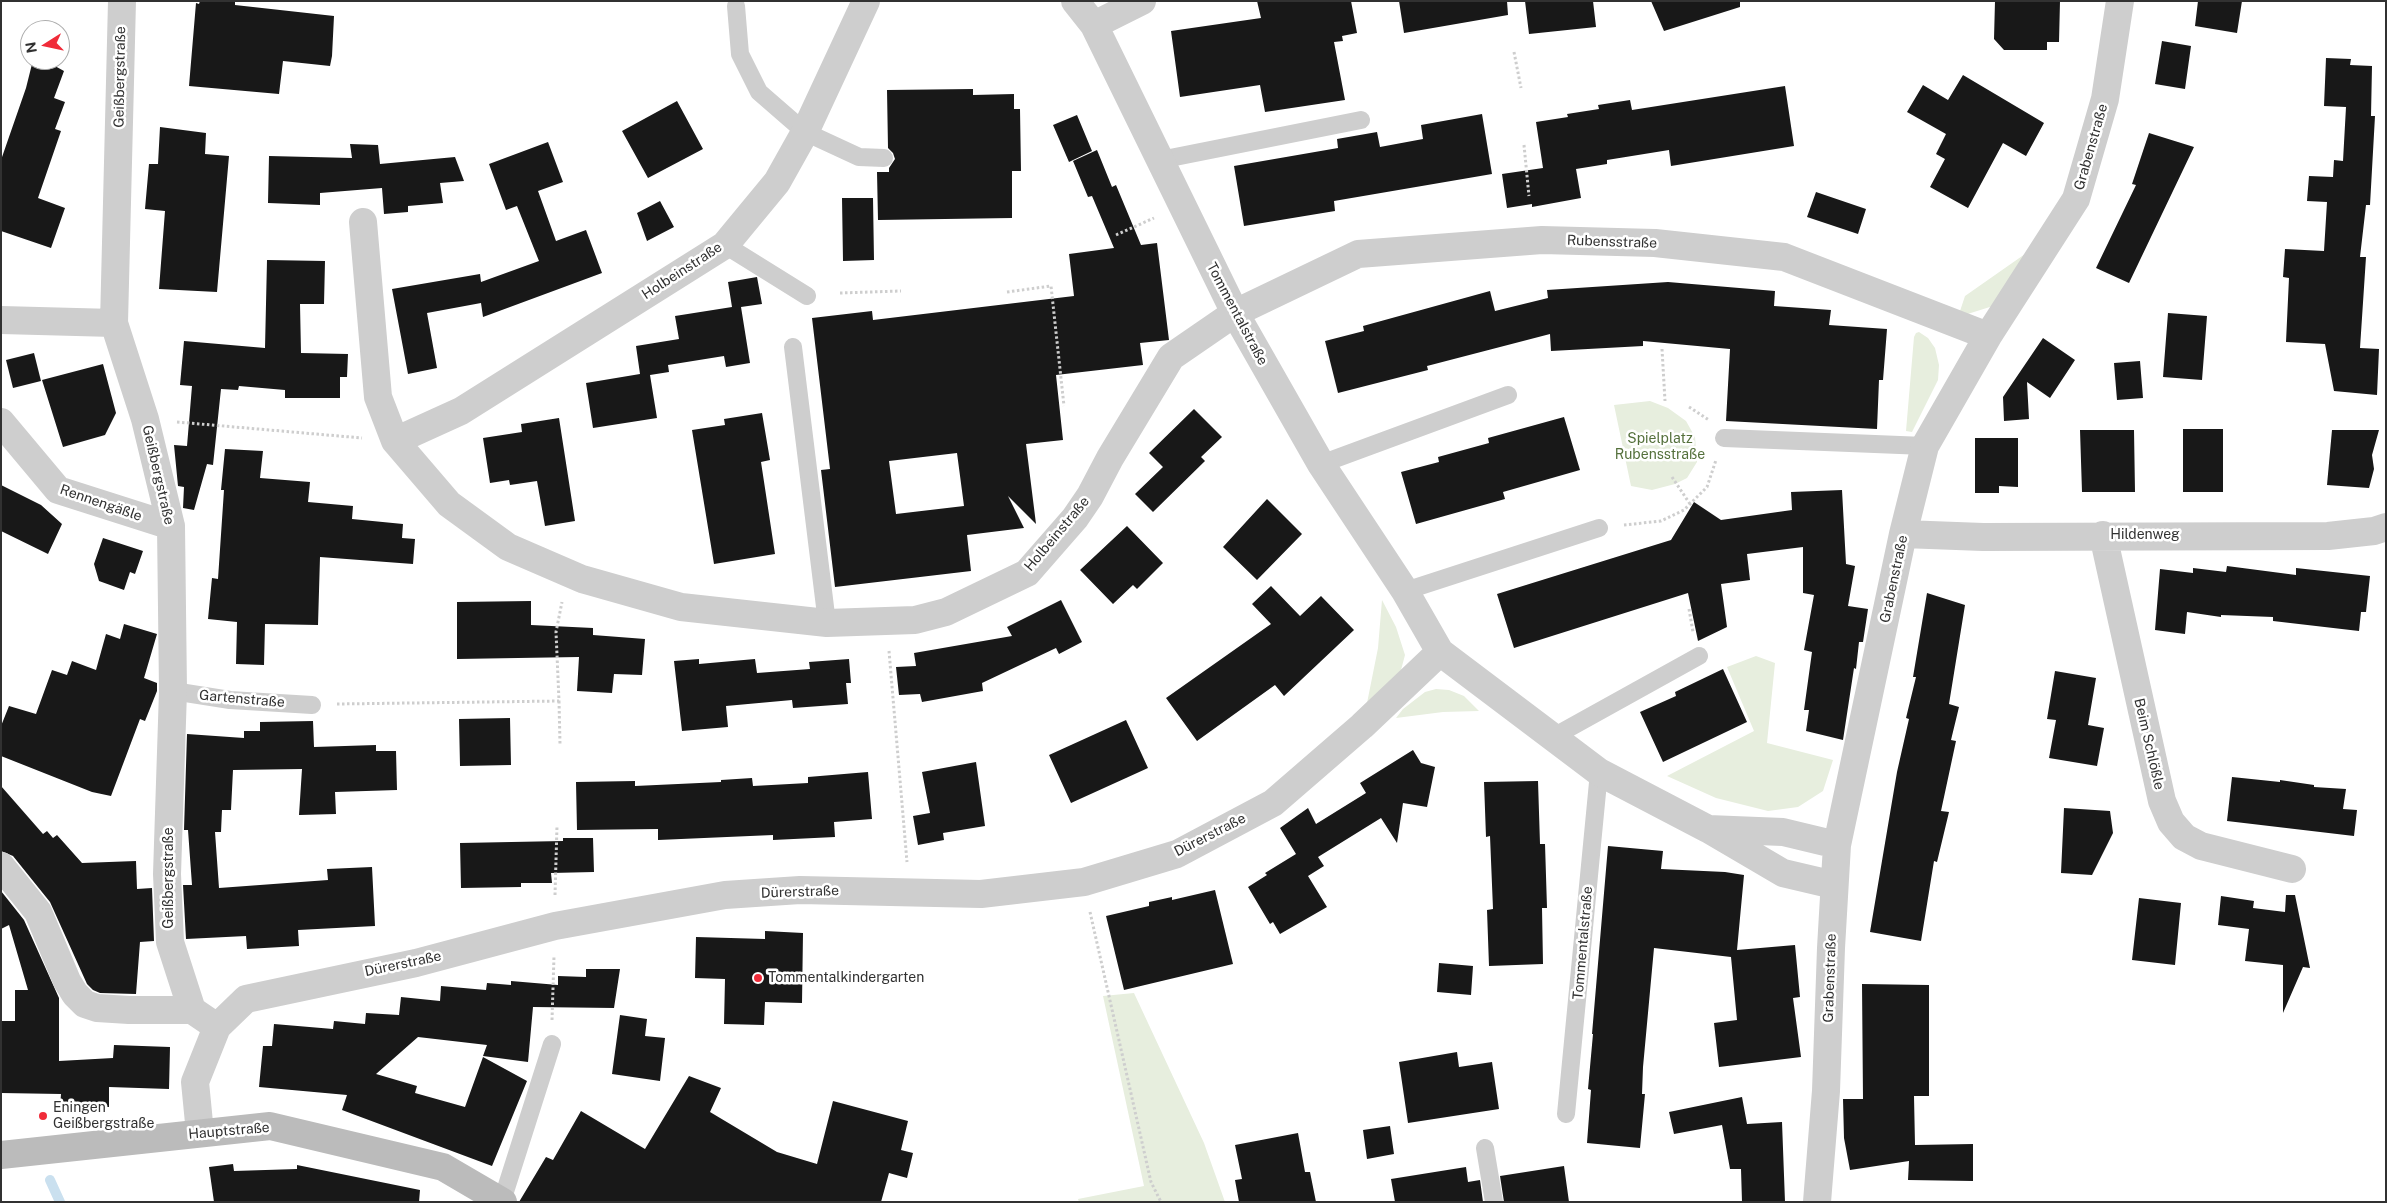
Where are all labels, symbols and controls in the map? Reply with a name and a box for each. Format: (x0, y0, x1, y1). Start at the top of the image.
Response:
north arrow (20, 20, 70, 70)
street label: Geißbergstraße (111, 26, 129, 128)
text: N (22, 41, 40, 54)
street label: Grabenstraße (2071, 102, 2111, 192)
street label: Rubensstraße (1567, 232, 1657, 252)
street label: Holbeinstraße (639, 239, 725, 303)
street label: Tommentalstraße (1203, 260, 1271, 368)
street label: Geißbergstraße (138, 424, 178, 526)
park label: Spielplatz Rubensstraße (1615, 431, 1705, 464)
street label: Rennengäßle (58, 481, 144, 525)
street label: Holbeinstraße (1021, 493, 1093, 575)
street label: Hildenweg (2110, 527, 2180, 543)
street label: Grabenstraße (1877, 534, 1911, 624)
street label: Gartenstraße (198, 687, 286, 711)
street label: Beim Schlößle (2130, 697, 2168, 791)
street label: Dürerstraße (1171, 810, 1249, 860)
street label: Geißbergstraße (161, 827, 177, 929)
street label: Dürerstraße (761, 882, 839, 902)
street label: Tommentalstraße (1570, 886, 1596, 1000)
street label: Grabenstraße (1820, 933, 1840, 1023)
street label: Dürerstraße (363, 948, 443, 980)
place label: Tommentalkindergarten (768, 970, 924, 986)
marker: Tommentalkindergarten (752, 972, 764, 984)
place label: Eningen Geißbergstraße (53, 1100, 155, 1132)
marker: Eningen Geißbergstraße (37, 1110, 49, 1122)
street label: Hauptstraße (188, 1119, 270, 1143)

